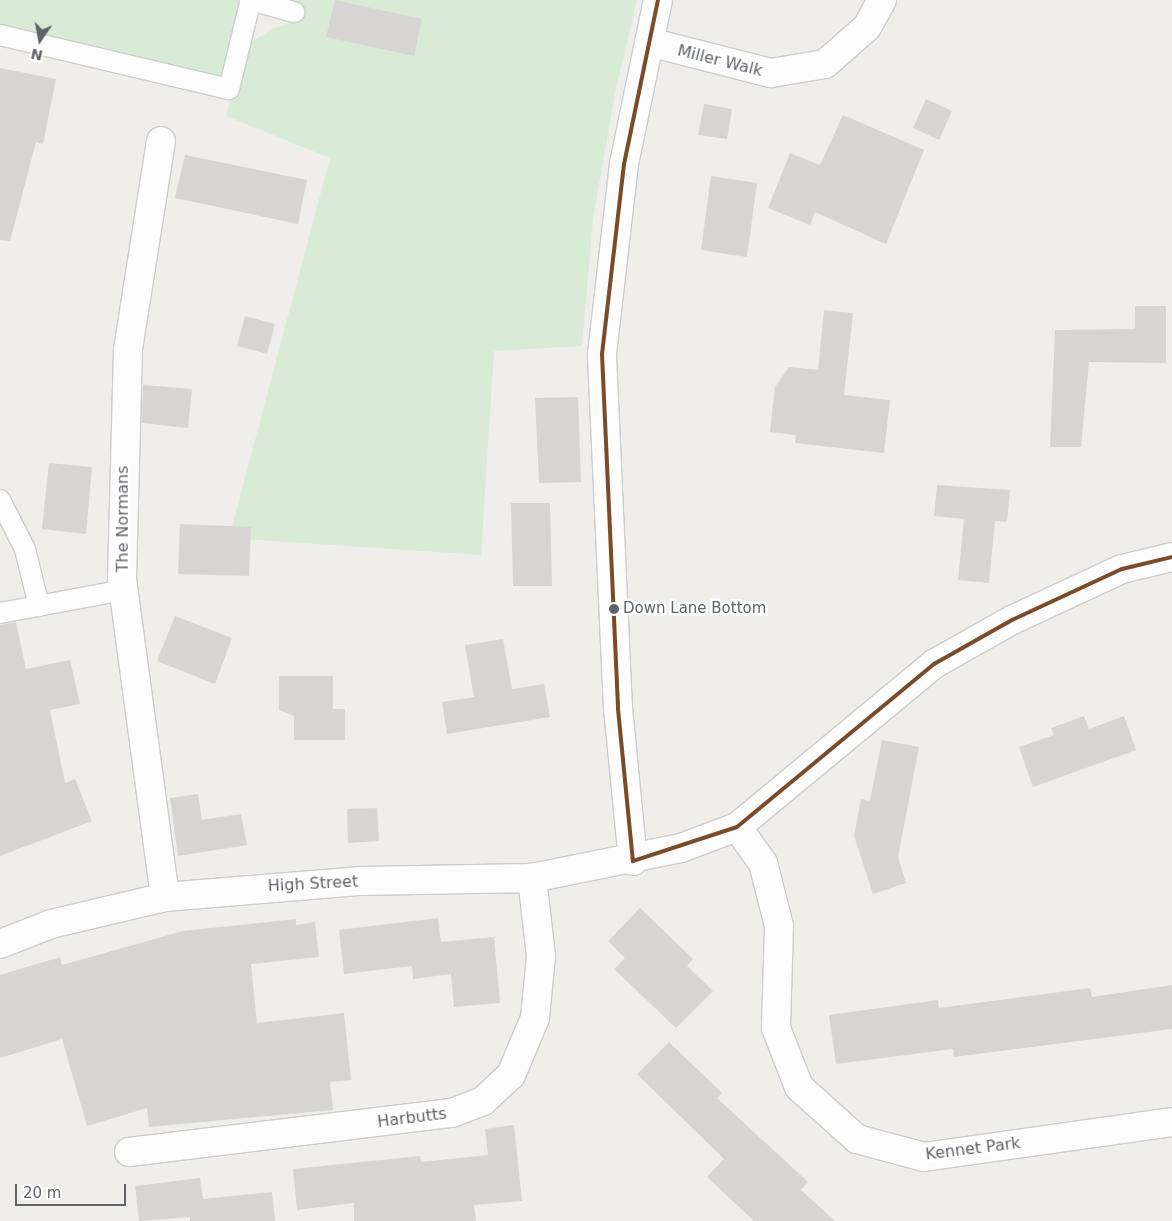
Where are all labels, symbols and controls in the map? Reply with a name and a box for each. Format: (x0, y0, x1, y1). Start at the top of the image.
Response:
north arrow (15, 15, 65, 65)
street label: Miller Walk (675, 41, 765, 81)
text: N (29, 46, 44, 64)
street label: The Normans (113, 466, 133, 572)
place label: Down Lane Bottom (623, 600, 766, 618)
marker: Down Lane Bottom (609, 604, 619, 614)
street label: High Street (267, 872, 359, 896)
street label: Harbutts (376, 1104, 448, 1132)
street label: Kennet Park (924, 1134, 1022, 1164)
scale bar (18, 1174, 129, 1206)
text: 20 m (23, 1184, 61, 1202)

